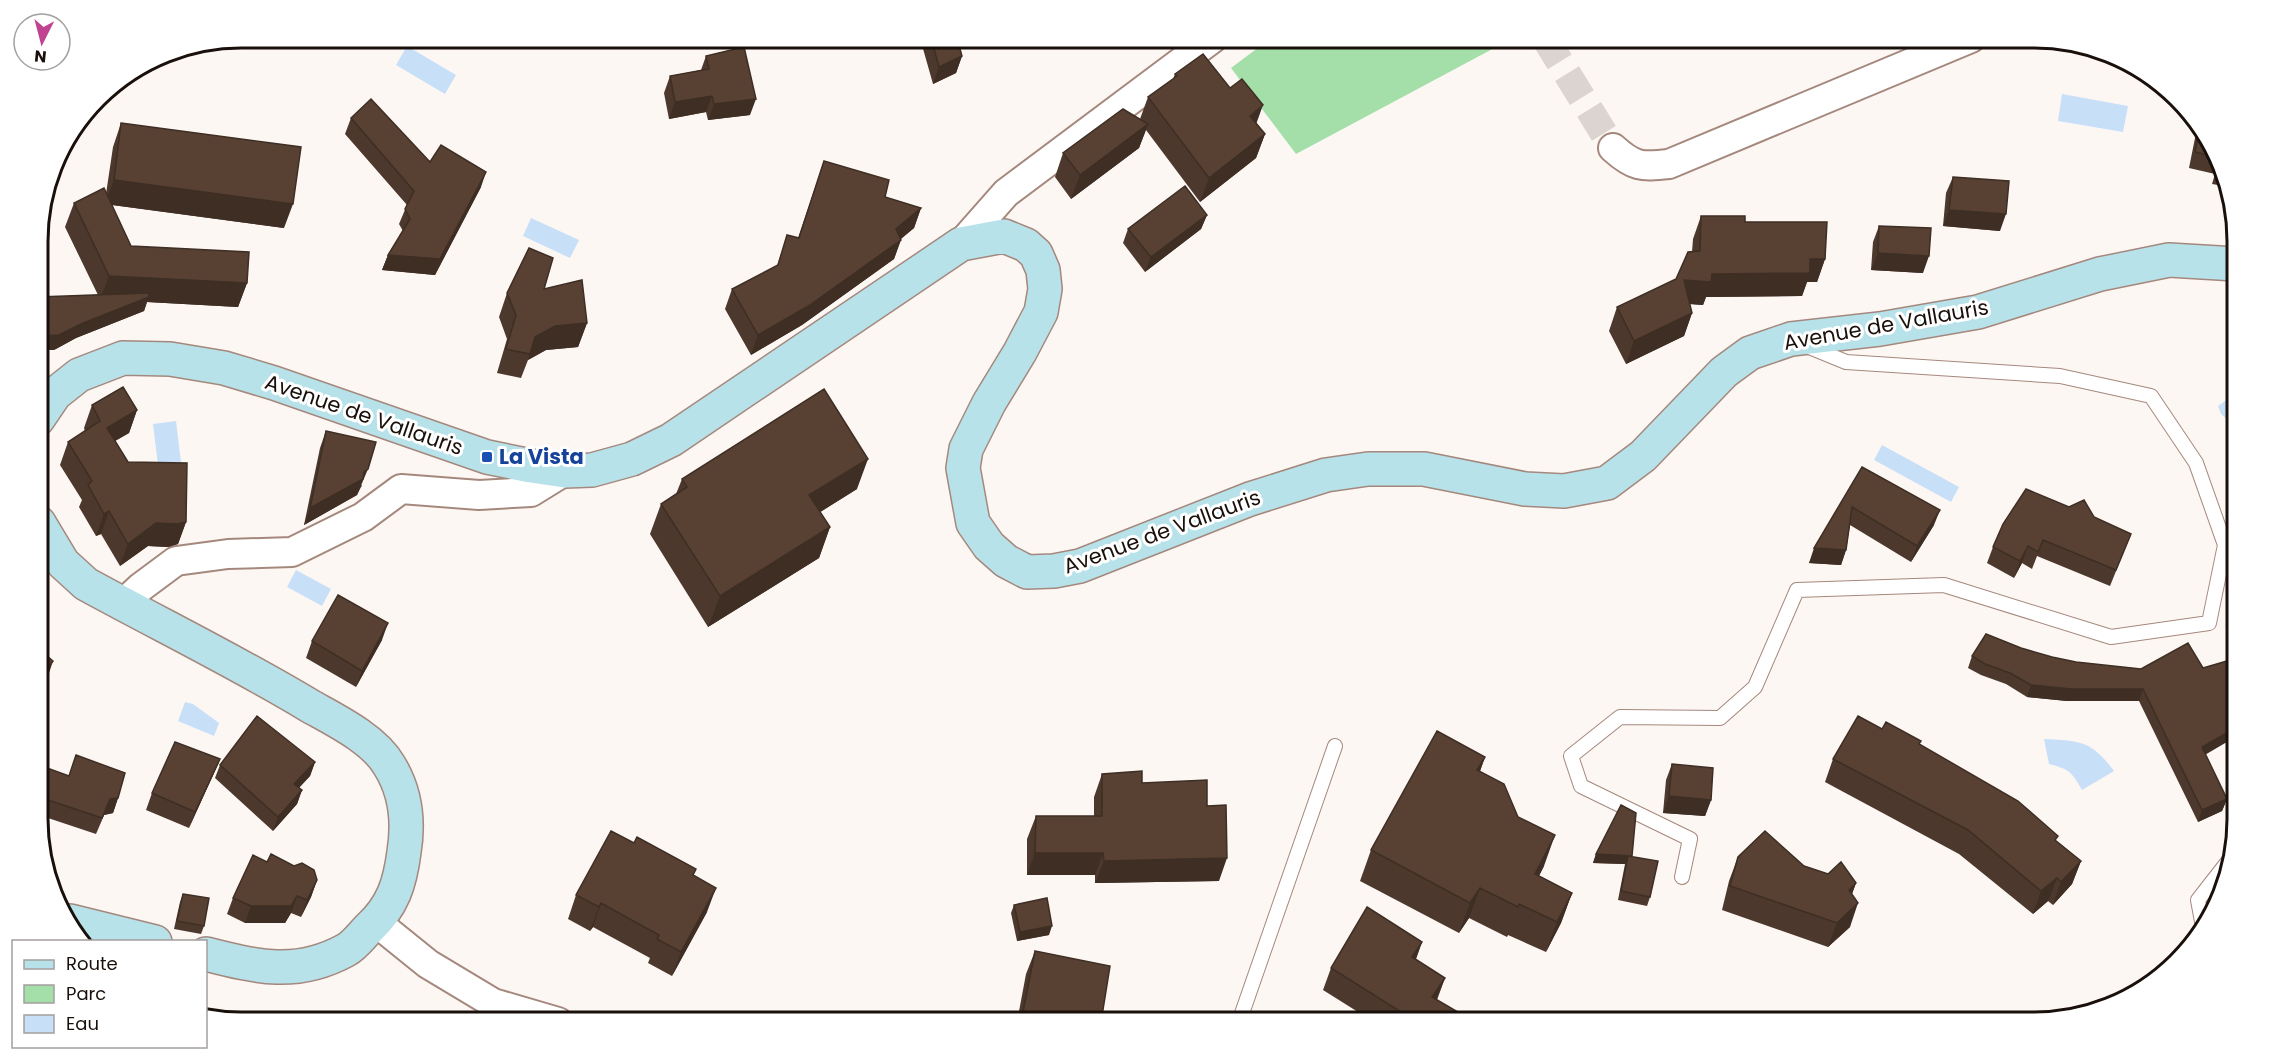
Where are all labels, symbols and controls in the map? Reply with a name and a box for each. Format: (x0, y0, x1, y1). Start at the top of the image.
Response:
north arrow (12, 12, 72, 72)
text: N (33, 44, 48, 68)
street label: Avenue de Vallauris (1781, 292, 1991, 357)
street label: Avenue de Vallauris (261, 367, 467, 462)
place label: La Vista (499, 442, 584, 471)
marker: La Vista (480, 450, 494, 464)
street label: Avenue de Vallauris (1059, 482, 1264, 581)
legend (12, 940, 207, 1048)
text: Route (66, 951, 118, 976)
text: Parc (66, 981, 106, 1006)
text: Eau (66, 1011, 99, 1036)

